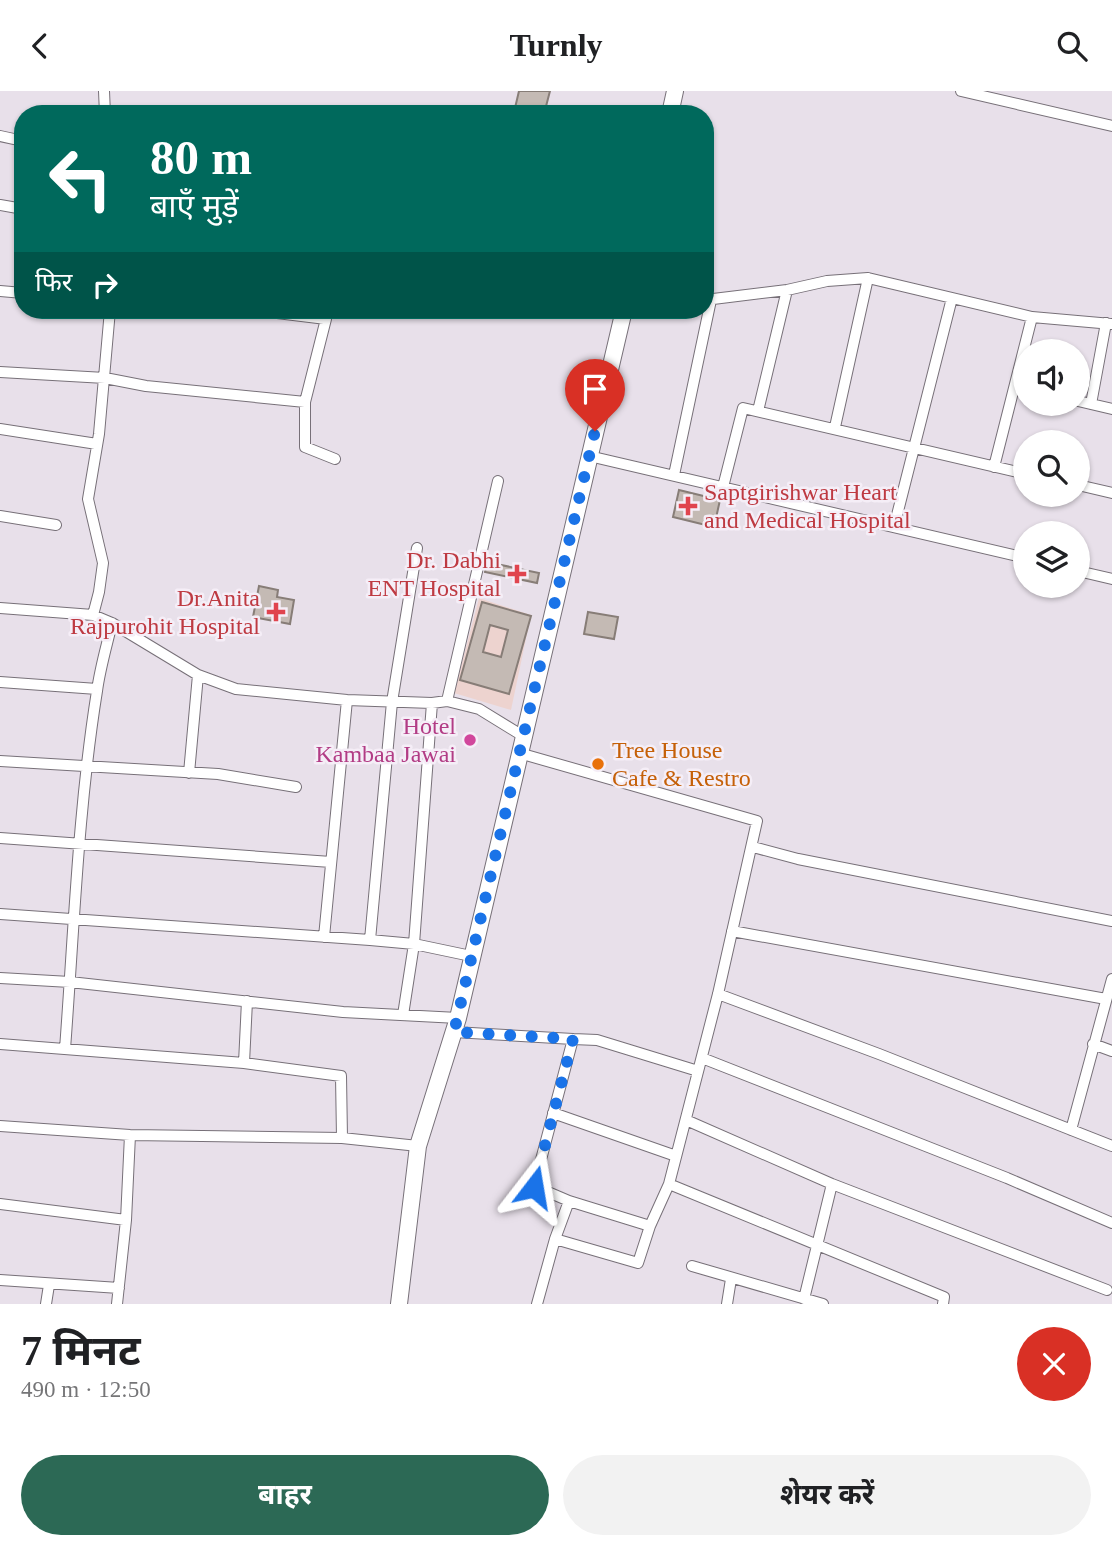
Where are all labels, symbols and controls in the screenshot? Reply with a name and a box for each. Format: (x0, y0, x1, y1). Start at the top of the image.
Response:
icon: back (21, 27, 59, 65)
text: Turnly (509, 27, 603, 63)
icon: search (1053, 27, 1091, 65)
text: 80 m (150, 130, 252, 185)
icon: left (35, 133, 126, 224)
text: बाएँ मुड़ें (150, 188, 239, 224)
icon: right (86, 266, 124, 304)
text: फिर (35, 268, 72, 297)
map controls (1013, 339, 1090, 598)
button: sound (1013, 339, 1090, 416)
pin (565, 359, 625, 431)
icon: arrive (576, 370, 614, 408)
button: search (1013, 430, 1090, 507)
place label: Saptgirishwar Heart and Medical Hospital (704, 479, 911, 533)
marker: Saptgirishwar Heart and Medical Hospital (678, 496, 698, 516)
button: layers (1013, 521, 1090, 598)
place label: Dr. Dabhi ENT Hospital (367, 547, 501, 601)
marker: Dr. Dabhi ENT Hospital (507, 564, 527, 584)
place label: Dr.Anita Rajpurohit Hospital (70, 585, 260, 639)
marker: Dr.Anita Rajpurohit Hospital (266, 602, 286, 622)
place label: Hotel Kambaa Jawai (315, 713, 456, 767)
marker: Hotel Kambaa Jawai (462, 732, 478, 748)
place label: Tree House Cafe & Restro (612, 737, 751, 791)
marker: Tree House Cafe & Restro (590, 756, 606, 772)
position arrow (497, 1150, 571, 1224)
button: close (1017, 1327, 1091, 1401)
text: 7 मिनट (21, 1328, 141, 1374)
text: 490 m · 12:50 (21, 1377, 151, 1402)
button: बाहर (21, 1455, 549, 1535)
button: शेयर करें (563, 1455, 1091, 1535)

